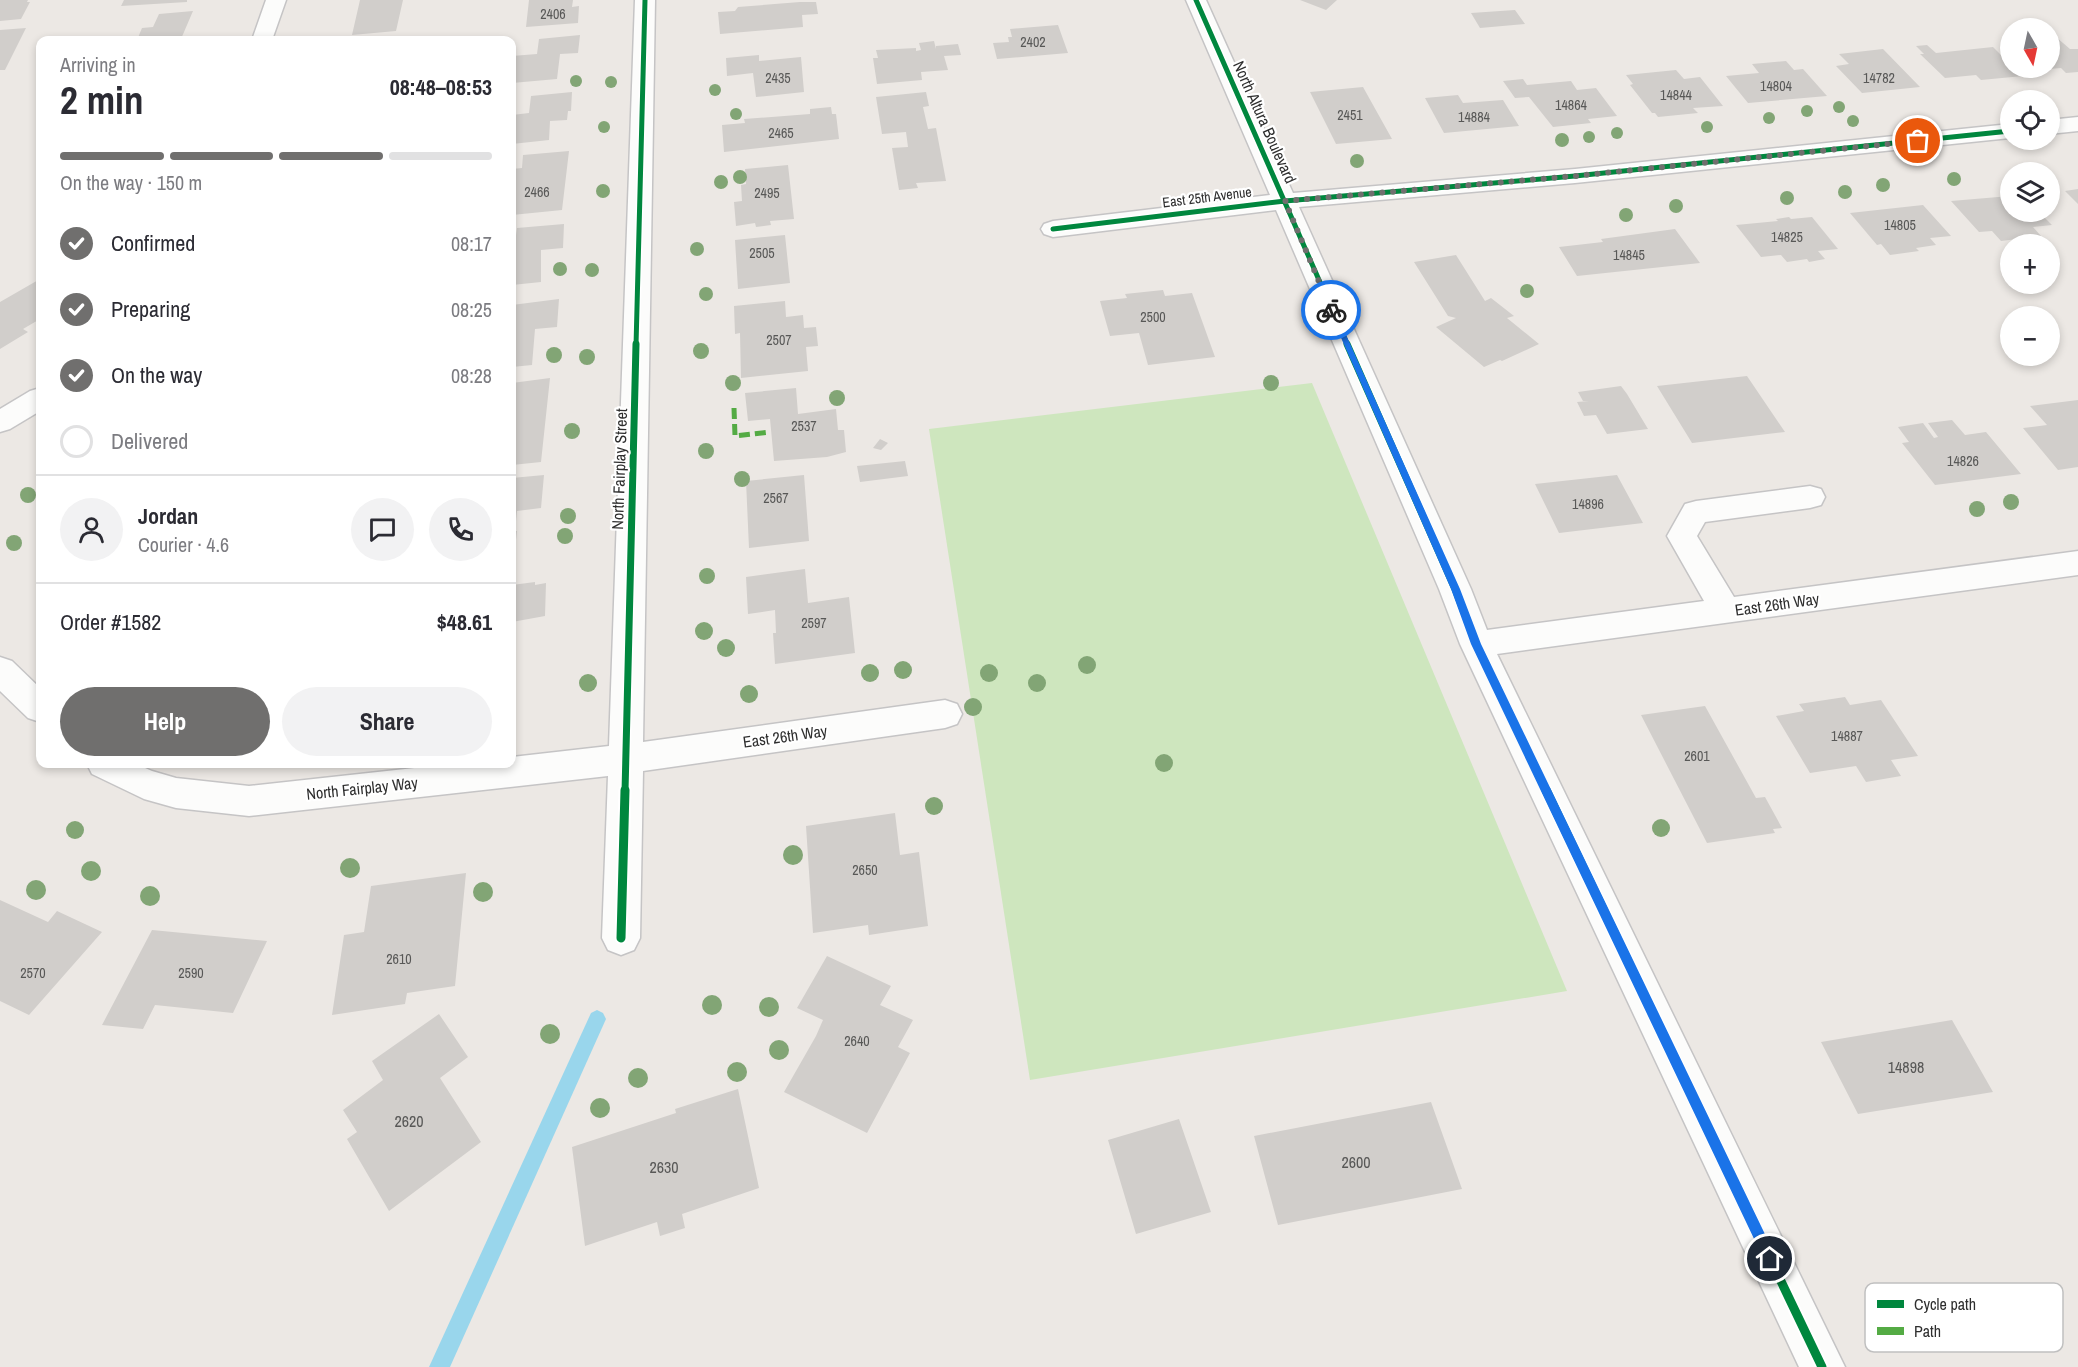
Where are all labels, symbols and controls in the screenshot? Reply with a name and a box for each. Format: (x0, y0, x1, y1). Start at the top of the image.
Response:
house number: 2406 (540, 5, 566, 23)
north arrow (2000, 18, 2060, 78)
map controls (2000, 18, 2060, 366)
house number: 2402 (1020, 33, 1046, 51)
text: Arriving in (60, 51, 136, 78)
street label: North Altura Boulevard (1228, 57, 1302, 187)
house number: 2435 (765, 69, 791, 87)
house number: 14782 (1863, 69, 1895, 87)
text: 08:48–08:53 (390, 72, 492, 102)
text: 2 min (60, 74, 144, 126)
house number: 14804 (1760, 77, 1793, 95)
house number: 14844 (1660, 86, 1693, 104)
button: locate (2000, 90, 2060, 150)
house number: 14864 (1555, 96, 1588, 114)
house number: 2451 (1337, 106, 1363, 124)
house number: 14884 (1458, 108, 1491, 126)
pin (1892, 115, 1943, 166)
house number: 2465 (768, 124, 794, 142)
icon: bag (1901, 124, 1934, 157)
button: layers (2000, 162, 2060, 222)
text: On the way · 150 m (60, 169, 202, 196)
house number: 2466 (524, 183, 550, 201)
street label: East 25th Avenue (1161, 183, 1253, 211)
house number: 2495 (754, 184, 780, 202)
house number: 14805 (1884, 216, 1916, 234)
icon: check (60, 227, 93, 260)
text: Confirmed (111, 228, 195, 258)
house number: 14825 (1771, 228, 1803, 246)
text: 08:17 (451, 230, 492, 257)
button: + (2000, 234, 2060, 294)
house number: 2505 (749, 244, 775, 262)
house number: 14845 (1613, 246, 1645, 264)
courier (1301, 280, 1361, 340)
icon: check (60, 293, 93, 326)
text: Preparing (111, 294, 190, 324)
icon: bike (1315, 294, 1348, 327)
text: 08:25 (451, 296, 492, 323)
button: − (2000, 306, 2060, 366)
house number: 2500 (1140, 308, 1166, 326)
house number: 2507 (766, 331, 792, 349)
icon: check (60, 359, 93, 392)
text: On the way (111, 360, 202, 390)
text: 08:28 (451, 362, 492, 389)
street label: North Fairplay Street (606, 408, 632, 530)
house number: 2537 (791, 417, 817, 435)
text: Delivered (111, 426, 188, 456)
house number: 14826 (1947, 452, 1979, 470)
house number: 2567 (763, 489, 789, 507)
house number: 14896 (1572, 495, 1604, 513)
button: person (60, 498, 123, 561)
button: chat (351, 498, 414, 561)
button: phone (429, 498, 492, 561)
text: Jordan (138, 501, 198, 531)
text: Courier · 4.6 (138, 531, 229, 558)
street label: East 26th Way (1733, 587, 1821, 621)
text: Order #1582 (60, 607, 161, 637)
text: $48.61 (437, 607, 492, 637)
house number: 2597 (801, 614, 827, 632)
button: Help (60, 687, 270, 756)
button: Share (282, 687, 492, 756)
street label: East 26th Way (741, 719, 829, 753)
house number: 14887 (1831, 727, 1863, 745)
house number: 2601 (1684, 747, 1710, 765)
street label: North Fairplay Way (305, 771, 419, 805)
house number: 2650 (852, 861, 878, 879)
house number: 2610 (386, 950, 412, 968)
house number: 2570 (20, 964, 46, 982)
house number: 2590 (178, 964, 204, 982)
house number: 2640 (844, 1032, 870, 1050)
house number: 14898 (1888, 1056, 1924, 1078)
house number: 2620 (394, 1110, 424, 1132)
house number: 2600 (1341, 1151, 1371, 1173)
house number: 2630 (649, 1156, 679, 1178)
pin (1744, 1233, 1795, 1284)
icon: home (1753, 1242, 1786, 1275)
legend (1865, 1283, 2063, 1352)
text: Cycle path (1914, 1293, 1976, 1315)
text: Path (1914, 1320, 1941, 1342)

